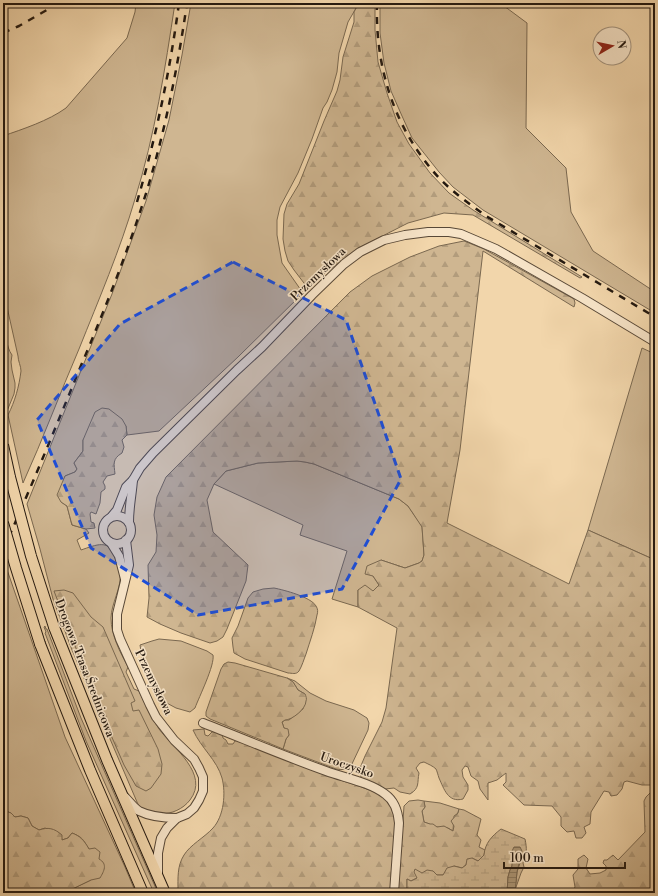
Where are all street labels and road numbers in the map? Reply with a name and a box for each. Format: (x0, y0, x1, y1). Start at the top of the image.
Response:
street label: Przemysłowa (288, 244, 350, 304)
street label: Drogowa Trasa Średnicowa (51, 596, 120, 740)
street label: Przemysłowa (131, 647, 176, 718)
street label: Uroczysko (318, 749, 376, 782)

